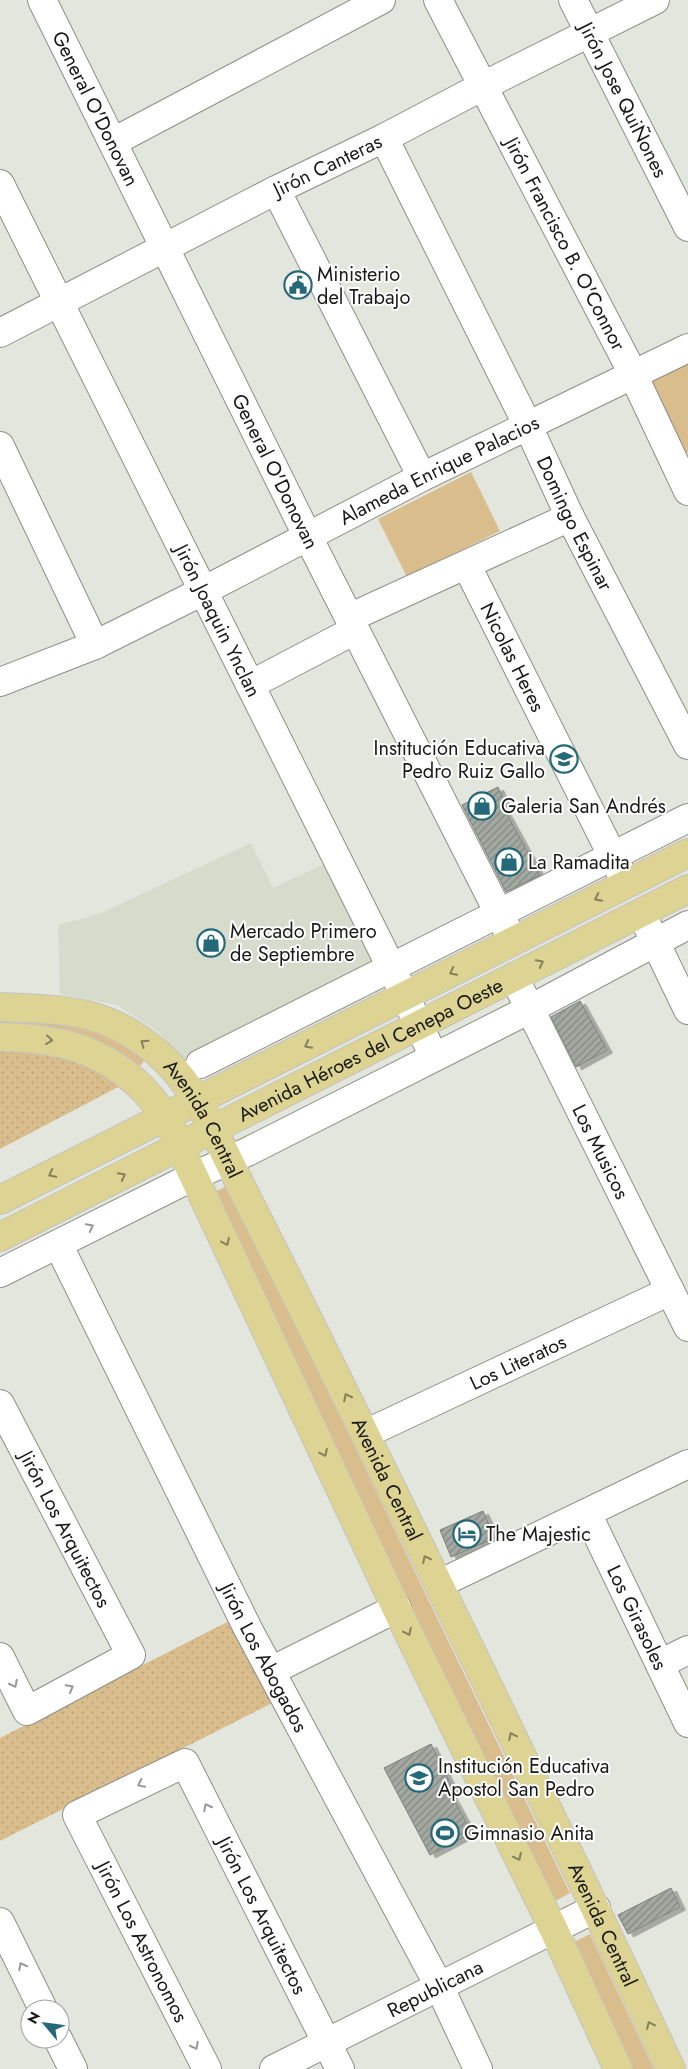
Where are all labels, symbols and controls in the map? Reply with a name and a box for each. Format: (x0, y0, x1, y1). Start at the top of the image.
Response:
street label: Jirón Jose QuiÑones (571, 14, 675, 183)
street label: General O'Donovan (45, 26, 146, 191)
street label: Jirón Canteras (266, 127, 387, 205)
street label: Jirón Francisco B. O'Connor (496, 129, 633, 356)
place label: Ministerio del Trabajo (317, 260, 410, 312)
public building icon: Ministerio del Trabajo (283, 270, 313, 300)
street label: General O'Donovan (225, 389, 326, 554)
street label: Alameda Enrique Palacios (334, 408, 544, 532)
street label: Domingo Espinar (529, 451, 620, 596)
street label: Jirón Joaquin Ynclan (166, 537, 268, 702)
street label: Nicolas Heres (473, 597, 552, 717)
place label: Institución Educativa Pedro Ruiz Gallo (374, 734, 545, 786)
school or university icon: Institución Educativa Pedro Ruiz Gallo (549, 744, 579, 774)
shop icon: Galeria San Andrés (467, 791, 497, 821)
place label: Galeria San Andrés (501, 792, 666, 821)
shop icon: La Ramadita (494, 847, 524, 877)
place label: La Ramadita (528, 848, 630, 877)
one-way arrow (594, 892, 603, 902)
place label: Mercado Primero de Septiembre (230, 917, 377, 969)
shop icon: Mercado Primero de Septiembre (196, 928, 226, 958)
one-way arrow (535, 959, 544, 969)
one-way arrow (449, 966, 458, 976)
street label: Avenida Héroes del Cenepa Oeste (233, 970, 508, 1129)
one-way arrow (45, 1034, 53, 1045)
one-way arrow (304, 1039, 313, 1049)
one-way arrow (140, 1040, 149, 1049)
street label: Avenida Central (157, 1052, 249, 1183)
street label: Los Musicos (565, 1099, 637, 1204)
one-way arrow (48, 1168, 57, 1178)
one-way arrow (116, 1172, 125, 1182)
one-way arrow (85, 1223, 94, 1233)
one-way arrow (220, 1237, 230, 1246)
street label: Los Literatos (465, 1327, 571, 1397)
one-way arrow (343, 1393, 353, 1402)
street label: Avenida Central (344, 1413, 430, 1546)
street label: Jirón Los Arquitectos (11, 1443, 118, 1613)
one-way arrow (318, 1448, 328, 1457)
hotel icon: The Majestic (452, 1519, 482, 1549)
place label: The Majestic (486, 1520, 591, 1549)
one-way arrow (422, 1555, 432, 1564)
street label: Los Girasoles (600, 1560, 675, 1675)
street label: Jirón Los Abogados (212, 1575, 315, 1737)
one-way arrow (402, 1627, 412, 1636)
one-way arrow (7, 1679, 18, 1688)
one-way arrow (65, 1684, 74, 1694)
one-way arrow (508, 1732, 519, 1741)
place label: Institución Educativa Apostol San Pedro (438, 1752, 609, 1804)
school or university icon: Institución Educativa Apostol San Pedro (404, 1763, 434, 1793)
one-way arrow (137, 1778, 146, 1788)
one-way arrow (203, 1803, 213, 1812)
sports icon: Gimnasio Anita (430, 1818, 460, 1848)
place label: Gimnasio Anita (464, 1819, 594, 1848)
street label: Jirón Los Arquitectos (209, 1829, 314, 1999)
one-way arrow (512, 1851, 522, 1860)
street label: Jirón Los Astronomos (87, 1854, 195, 2028)
street label: Avenida Central (561, 1858, 645, 1991)
street label: Republicana (382, 1952, 488, 2025)
one-way arrow (18, 1962, 28, 1971)
north arrow (20, 1999, 70, 2049)
text: N (22, 2008, 45, 2027)
one-way arrow (646, 2021, 657, 2030)
one-way arrow (189, 2040, 199, 2049)

